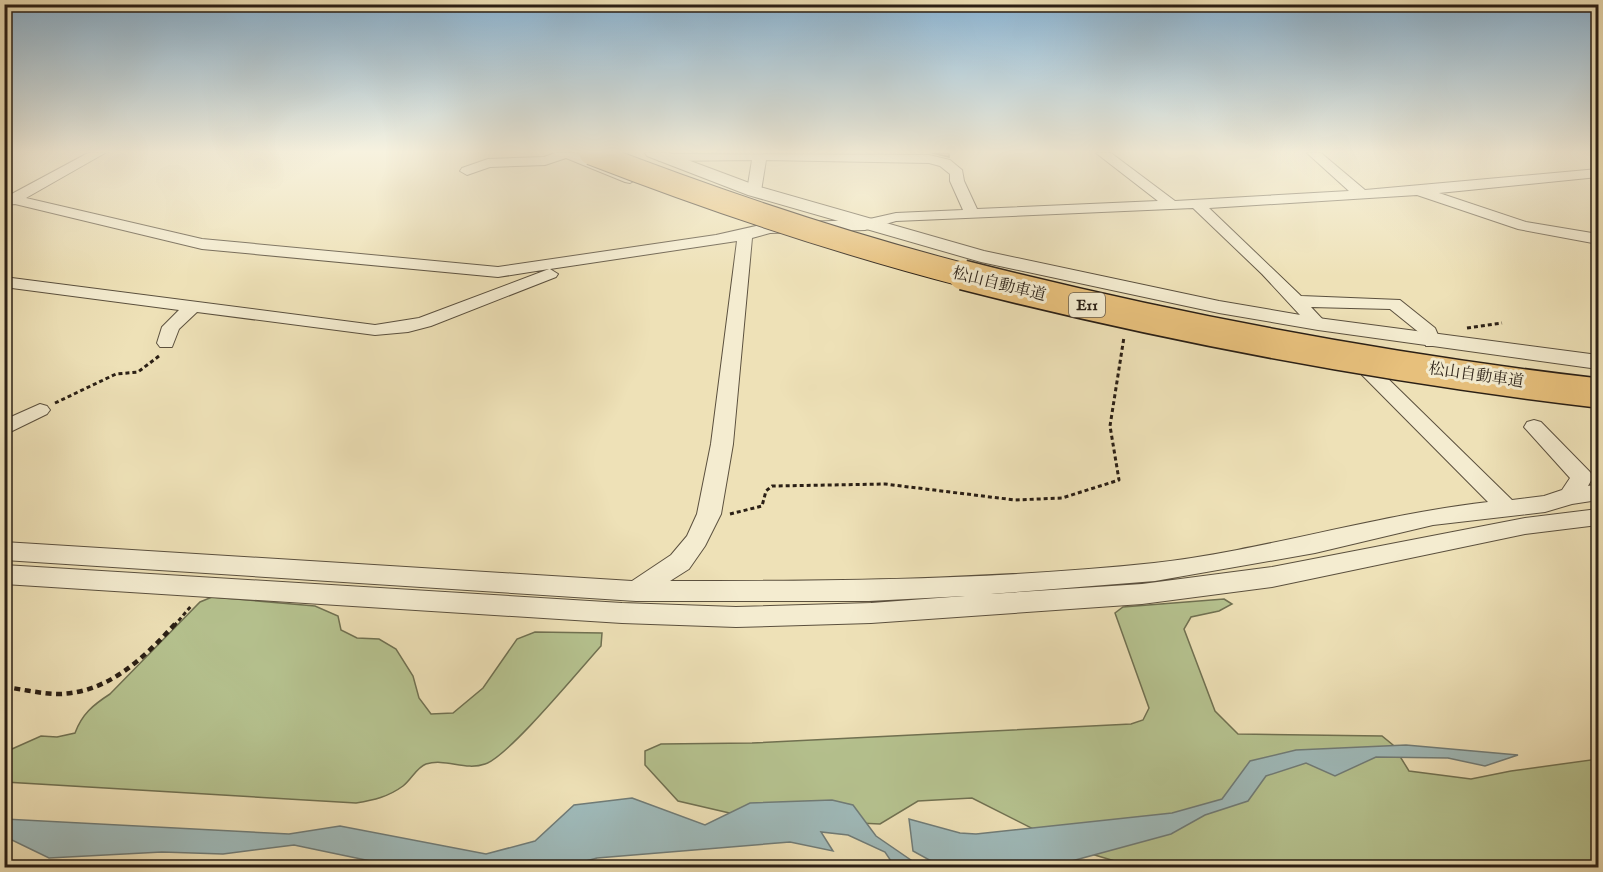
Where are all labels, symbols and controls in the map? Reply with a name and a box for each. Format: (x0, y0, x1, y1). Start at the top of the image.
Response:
street label: 松山自動車道 (950, 264, 1048, 306)
road number: E11 (1069, 293, 1105, 317)
street label: 松山自動車道 (1427, 359, 1525, 393)

